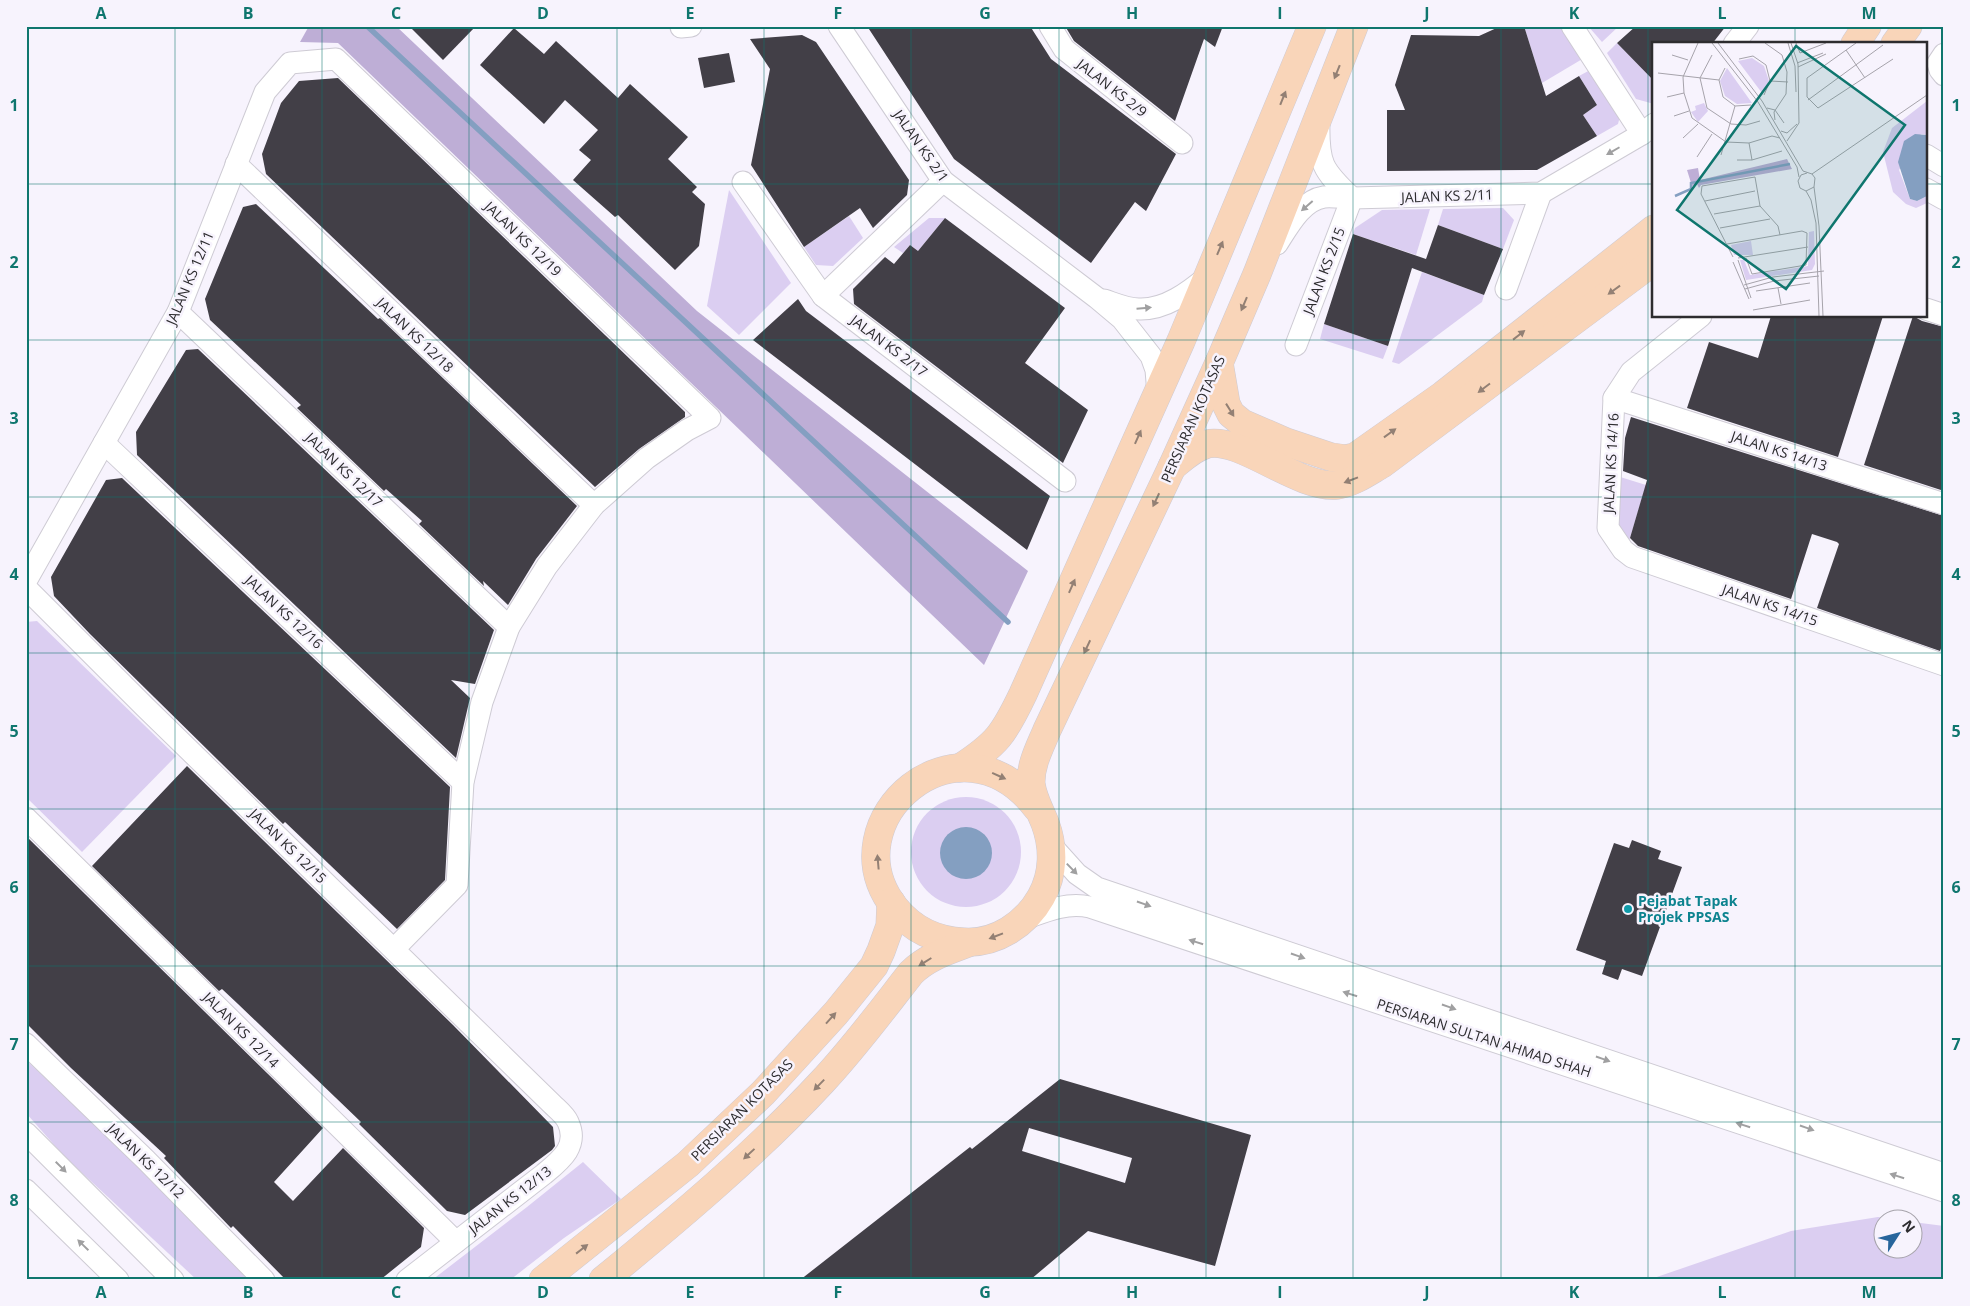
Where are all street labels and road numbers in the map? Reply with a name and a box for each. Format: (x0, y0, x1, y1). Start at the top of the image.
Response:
street label: JALAN KS 2/9 (1072, 53, 1151, 121)
street label: JALAN KS 2/1 (888, 104, 953, 186)
street label: JALAN KS 2/11 (1399, 184, 1493, 207)
street label: JALAN KS 12/19 (479, 196, 566, 280)
street label: JALAN KS 2/15 (1297, 224, 1349, 319)
street label: JALAN KS 12/11 (160, 228, 218, 329)
street label: JALAN KS 12/18 (371, 292, 458, 376)
street label: JALAN KS 2/17 (845, 309, 932, 381)
street label: PERSIARAN KOTASAS (1156, 352, 1229, 485)
street label: JALAN KS 14/16 (1598, 413, 1623, 515)
street label: JALAN KS 14/13 (1727, 425, 1830, 475)
street label: JALAN KS 12/17 (300, 427, 387, 511)
street label: JALAN KS 12/16 (240, 569, 327, 653)
street label: JALAN KS 14/15 (1718, 579, 1821, 630)
street label: JALAN KS 12/15 (244, 803, 331, 887)
street label: JALAN KS 12/14 (198, 986, 283, 1072)
street label: PERSIARAN SULTAN AHMAD SHAH (1374, 994, 1594, 1081)
street label: PERSIARAN KOTASAS (686, 1054, 797, 1165)
street label: JALAN KS 12/12 (102, 1118, 189, 1202)
street label: JALAN KS 12/13 (463, 1161, 555, 1239)

